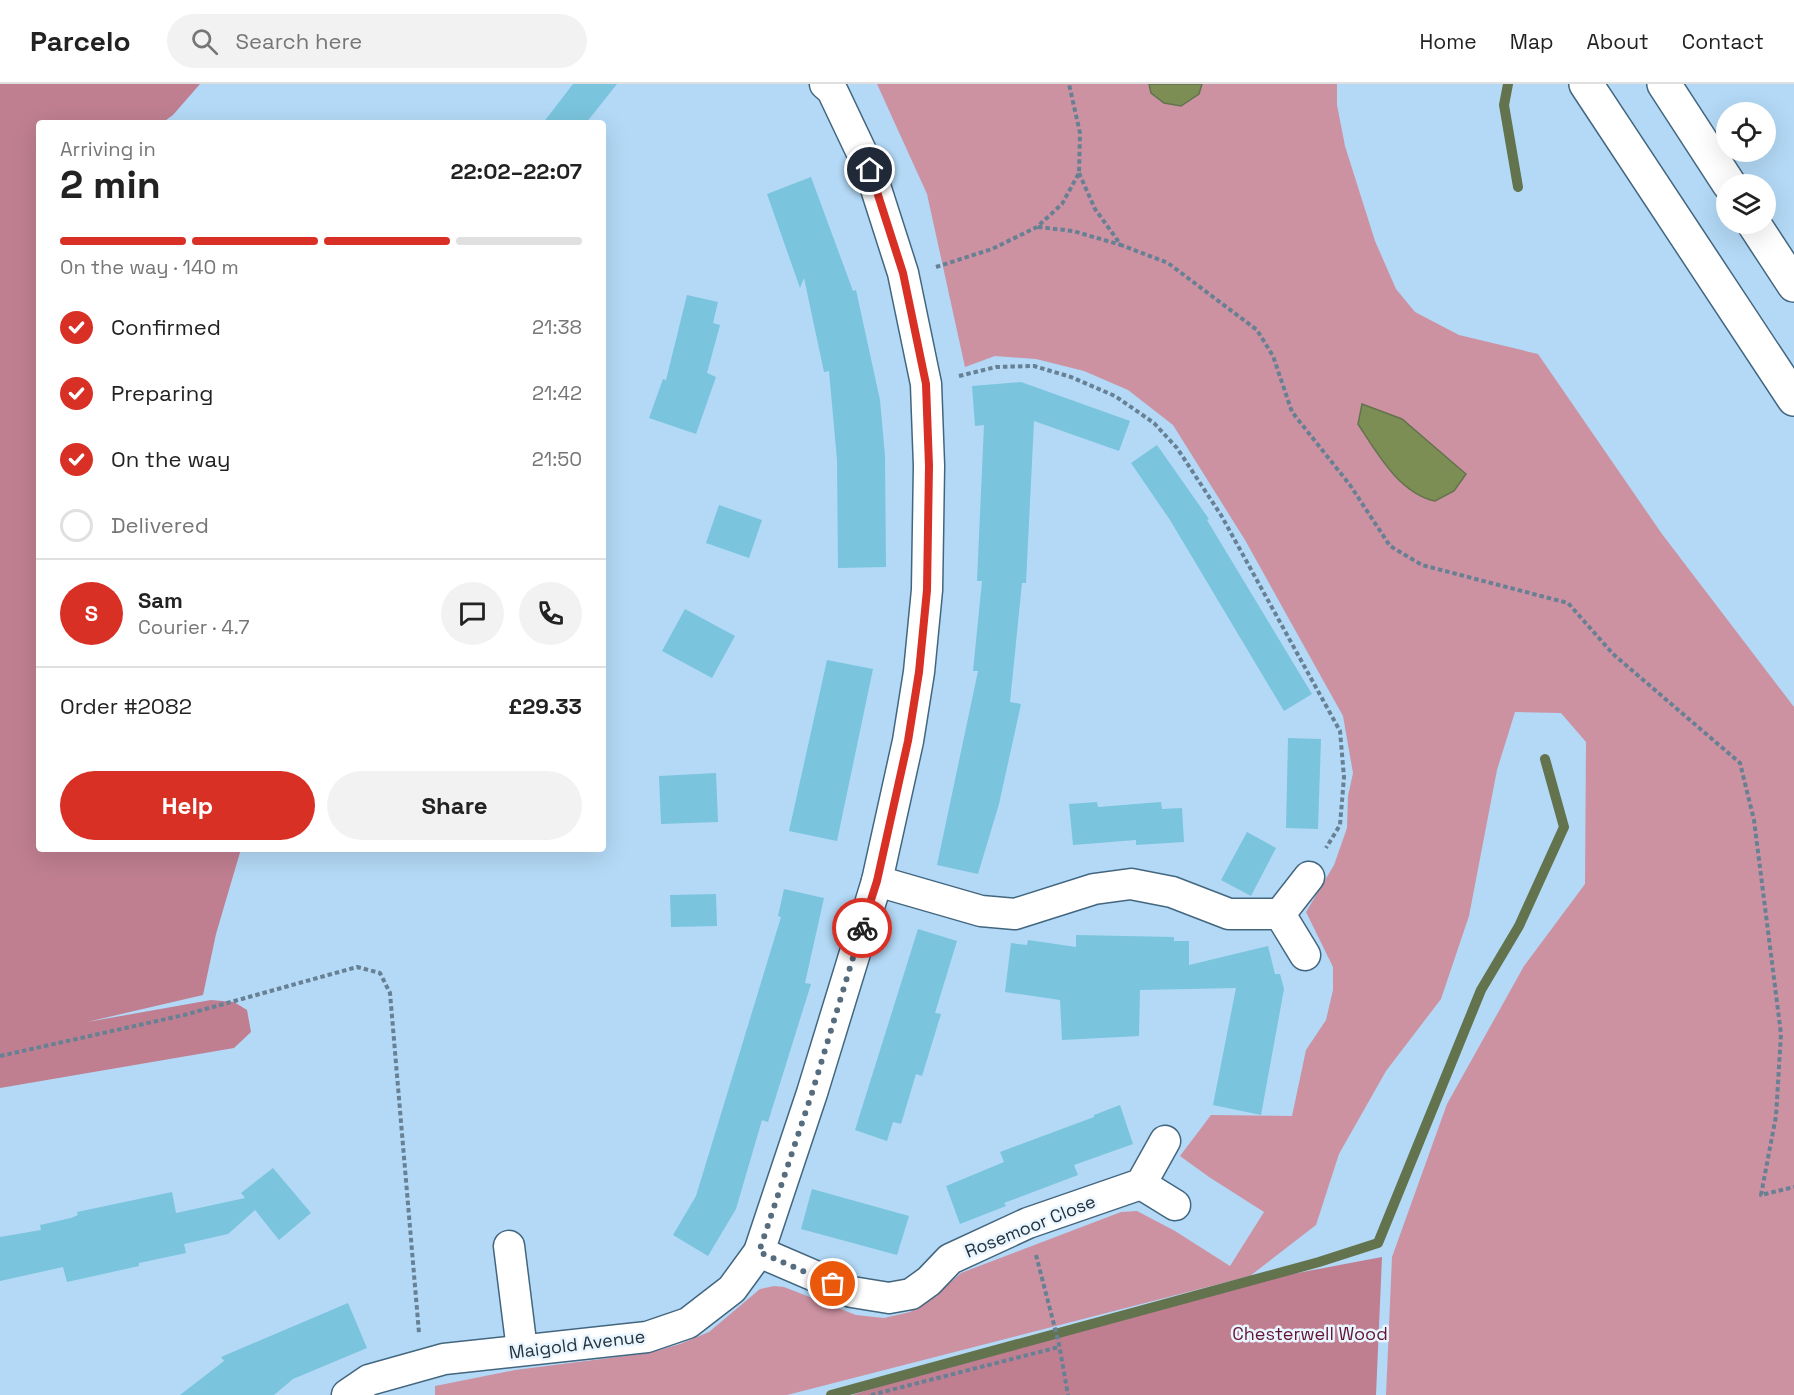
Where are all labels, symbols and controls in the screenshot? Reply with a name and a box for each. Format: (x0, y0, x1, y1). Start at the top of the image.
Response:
search box (167, 14, 587, 68)
text: Parcelo (30, 23, 131, 59)
icon: search (188, 25, 221, 58)
text: Search here (236, 27, 362, 55)
text: Home (1419, 28, 1477, 55)
text: Map (1510, 28, 1554, 55)
text: About (1587, 28, 1649, 55)
text: Contact (1682, 28, 1764, 55)
map controls (1716, 102, 1776, 234)
button: locate (1716, 102, 1776, 162)
text: Arriving in (60, 136, 156, 162)
pin (844, 144, 895, 195)
icon: home (853, 153, 886, 186)
text: 22:02–22:07 (450, 157, 582, 185)
text: 2 min (60, 160, 161, 209)
button: layers (1716, 174, 1776, 234)
text: On the way · 140 m (60, 254, 239, 280)
icon: check (60, 311, 93, 344)
text: Confirmed (111, 313, 221, 341)
text: 21:38 (532, 314, 582, 340)
icon: check (60, 377, 93, 410)
text: Preparing (111, 379, 213, 407)
text: 21:42 (532, 380, 582, 406)
icon: check (60, 443, 93, 476)
text: On the way (111, 445, 230, 473)
text: 21:50 (532, 446, 582, 472)
text: Delivered (111, 511, 209, 539)
button: chat (441, 582, 504, 645)
button: phone (519, 582, 582, 645)
text: Sam (138, 586, 183, 614)
text: S (85, 599, 98, 627)
text: Courier · 4.7 (138, 614, 249, 640)
text: Order #2082 (60, 692, 192, 720)
text: £29.33 (508, 692, 582, 720)
button: Help (60, 771, 315, 840)
button: Share (327, 771, 582, 840)
courier (832, 898, 892, 958)
icon: bike (846, 912, 879, 945)
street label: Rosemoor Close (961, 1189, 1099, 1263)
pin (807, 1258, 858, 1309)
icon: bag (816, 1267, 849, 1300)
park label: Chesterwell Wood (1232, 1322, 1388, 1345)
street label: Maigold Avenue (508, 1324, 646, 1364)

